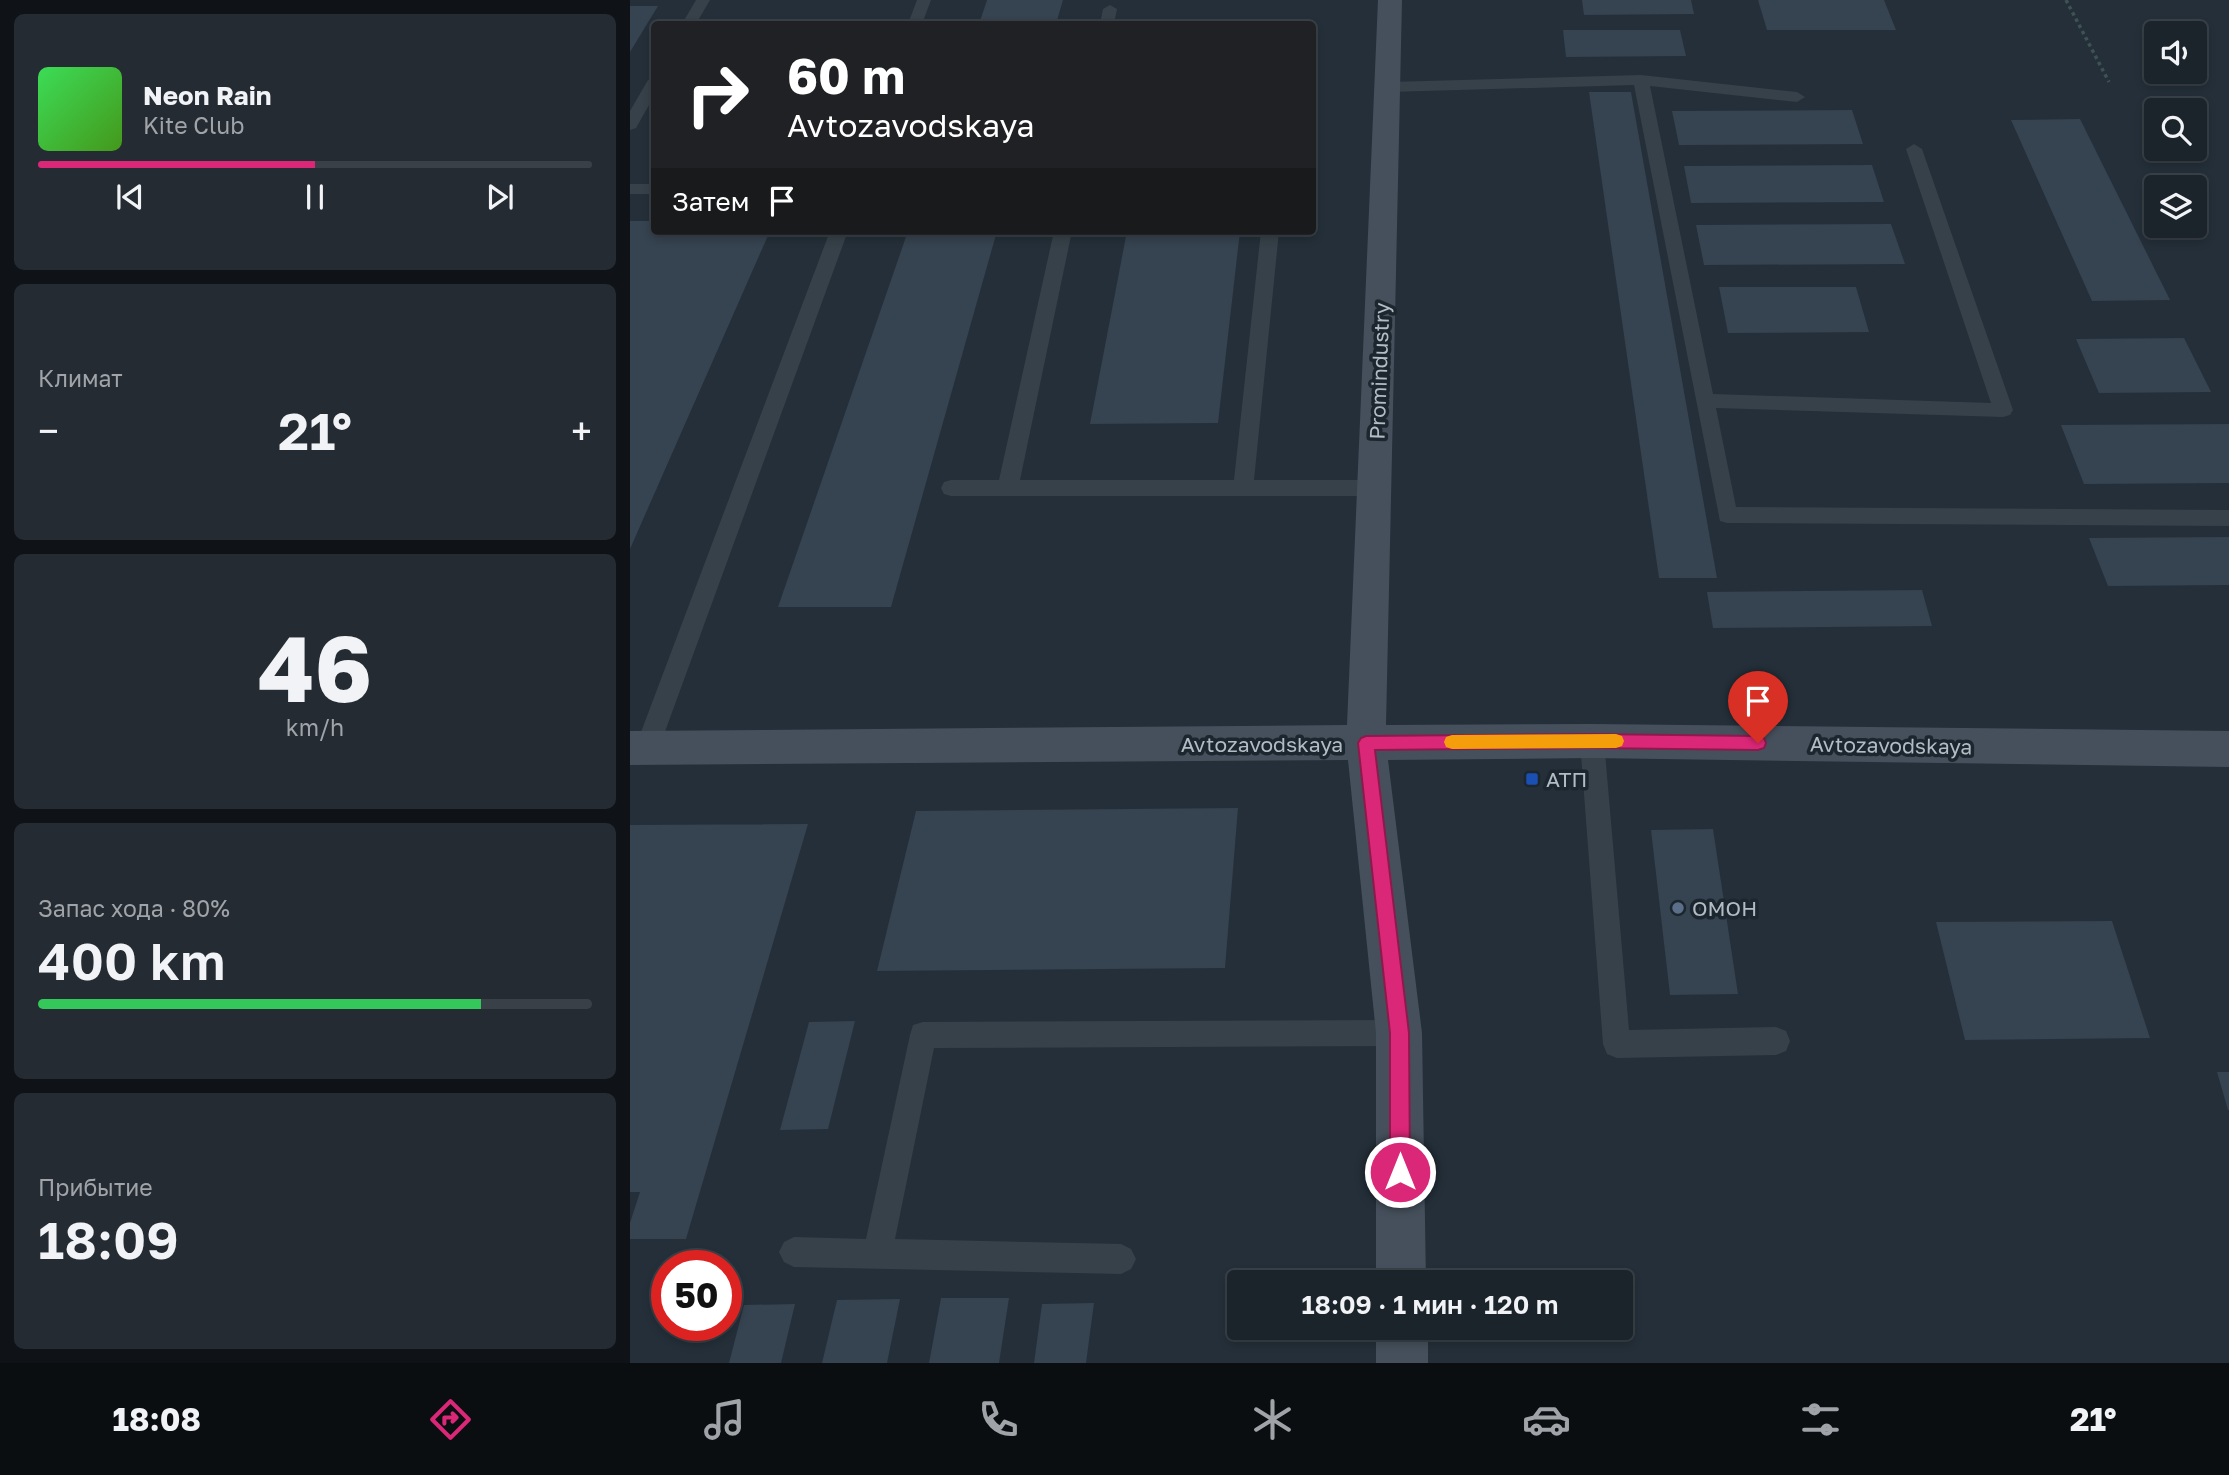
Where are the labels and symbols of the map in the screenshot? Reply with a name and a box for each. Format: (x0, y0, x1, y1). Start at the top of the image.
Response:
street label: Promindustry (1364, 302, 1394, 440)
pin (1728, 671, 1788, 743)
street label: Avtozavodskaya (1181, 731, 1343, 757)
street label: Avtozavodskaya (1810, 731, 1972, 759)
place label: АТП (1546, 766, 1587, 792)
marker: АТП (1524, 771, 1540, 787)
place label: ОМОН (1692, 895, 1757, 921)
marker: ОМОН (1670, 900, 1686, 916)
position arrow (1363, 1135, 1437, 1209)
speed limit sign: 50 (651, 1250, 742, 1341)

